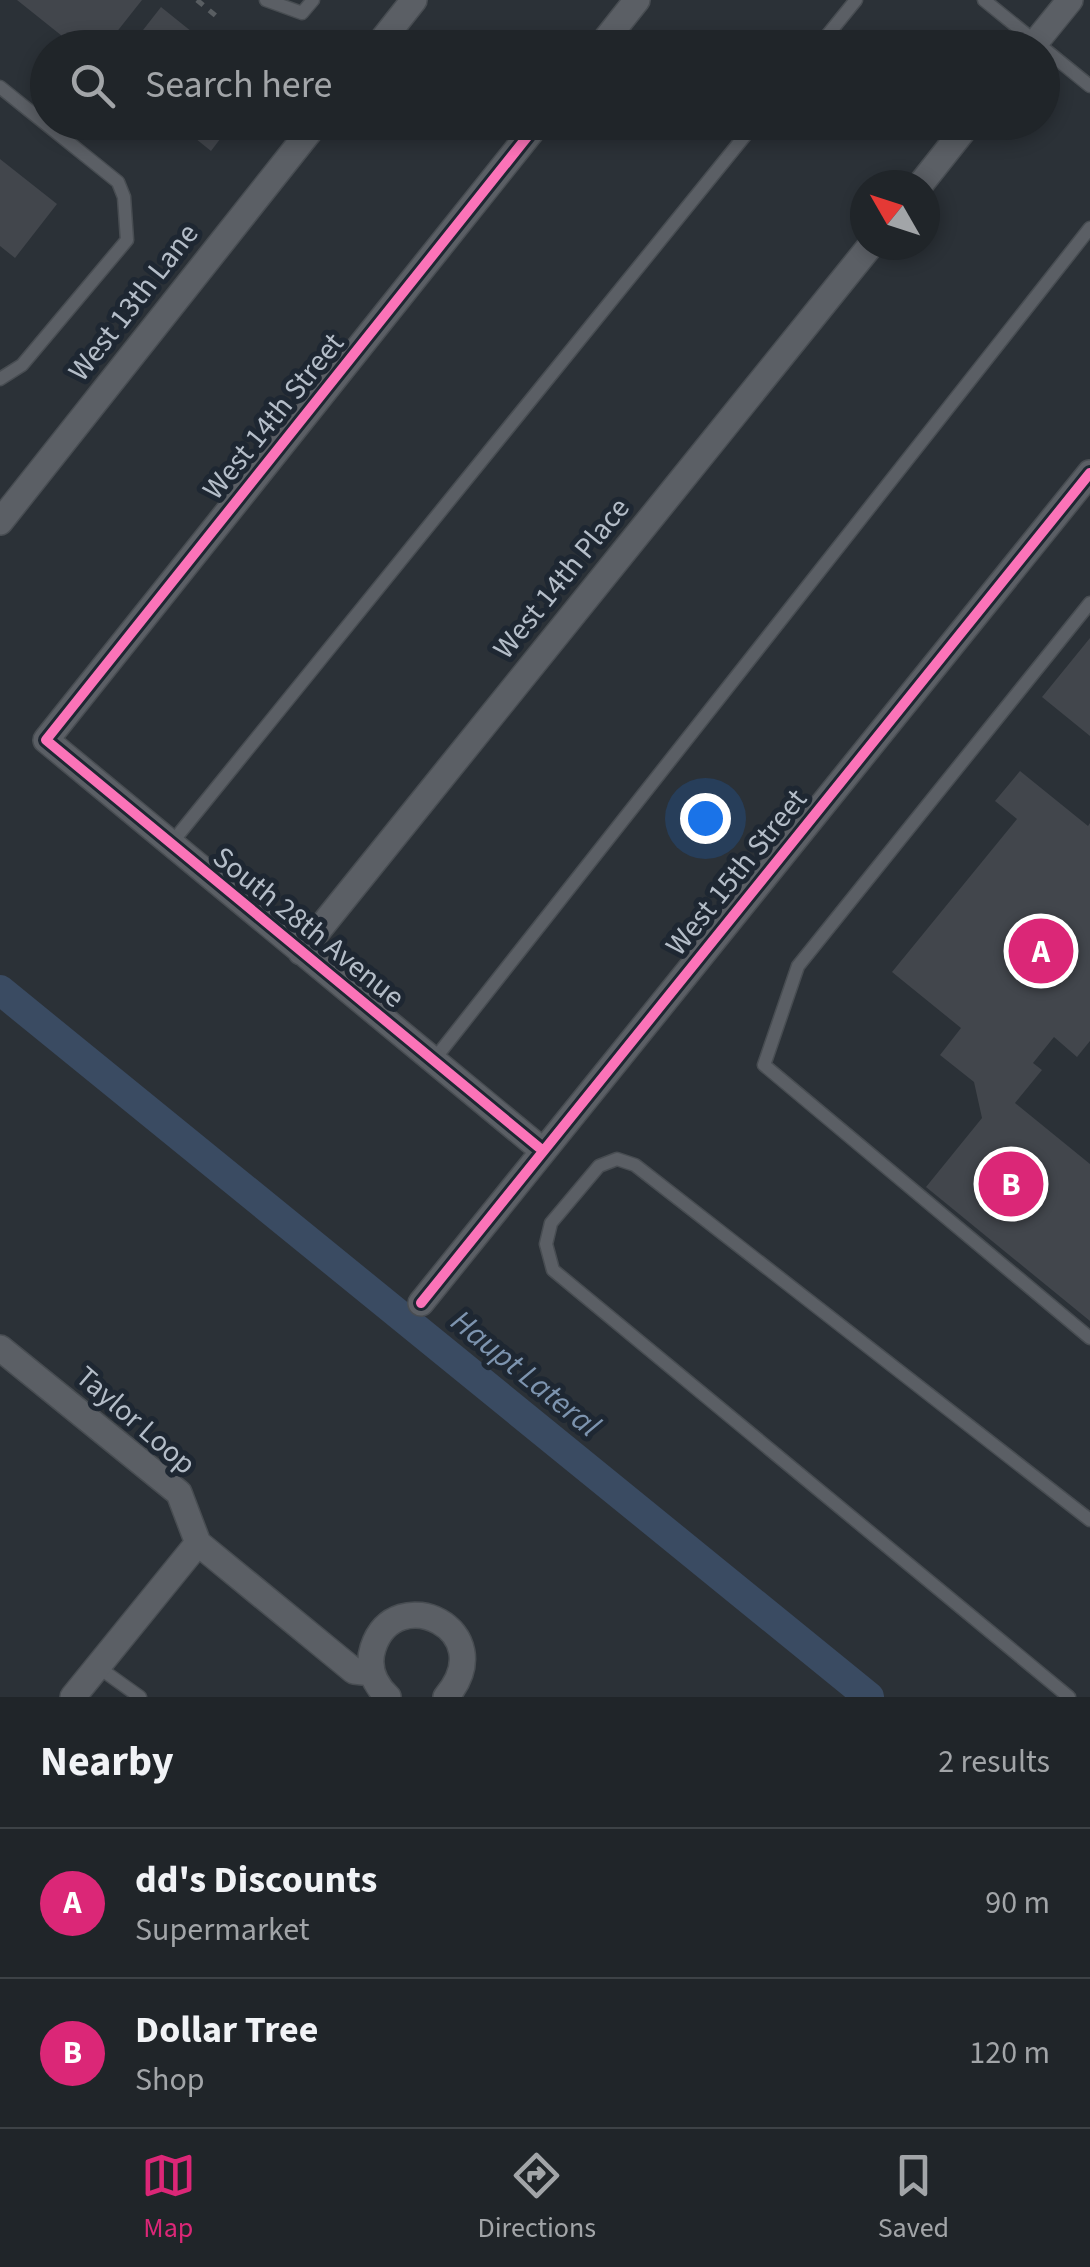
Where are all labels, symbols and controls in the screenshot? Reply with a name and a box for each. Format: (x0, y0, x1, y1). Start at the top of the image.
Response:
search box (30, 30, 1060, 140)
icon: search (65, 58, 120, 113)
text: Search here (145, 58, 332, 112)
north arrow (850, 170, 940, 260)
street label: West 13th Lane (58, 214, 209, 390)
street label: West 14th Street (192, 324, 354, 509)
street label: West 14th Place (483, 488, 640, 668)
street label: West 15th Street (655, 780, 817, 965)
your location (680, 793, 731, 844)
street label: South 28th Avenue (204, 836, 414, 1018)
pin: A (1008, 914, 1074, 988)
pin: B (978, 1146, 1044, 1222)
water label: Haupt Lateral (441, 1299, 610, 1448)
street label: Taylor Loop (66, 1356, 205, 1485)
text: Nearby (40, 1732, 174, 1792)
text: 2 results (938, 1739, 1050, 1785)
text: dd's Discounts (135, 1853, 377, 1907)
text: A (63, 1880, 82, 1926)
text: 90 m (985, 1880, 1050, 1926)
text: Supermarket (135, 1907, 310, 1953)
text: Dollar Tree (135, 2003, 318, 2057)
text: B (63, 2030, 82, 2076)
text: 120 m (969, 2030, 1050, 2076)
text: Shop (135, 2057, 205, 2103)
tab: Map (141, 2148, 196, 2248)
tab: Directions (478, 2148, 596, 2248)
tab: Saved (878, 2148, 949, 2248)

